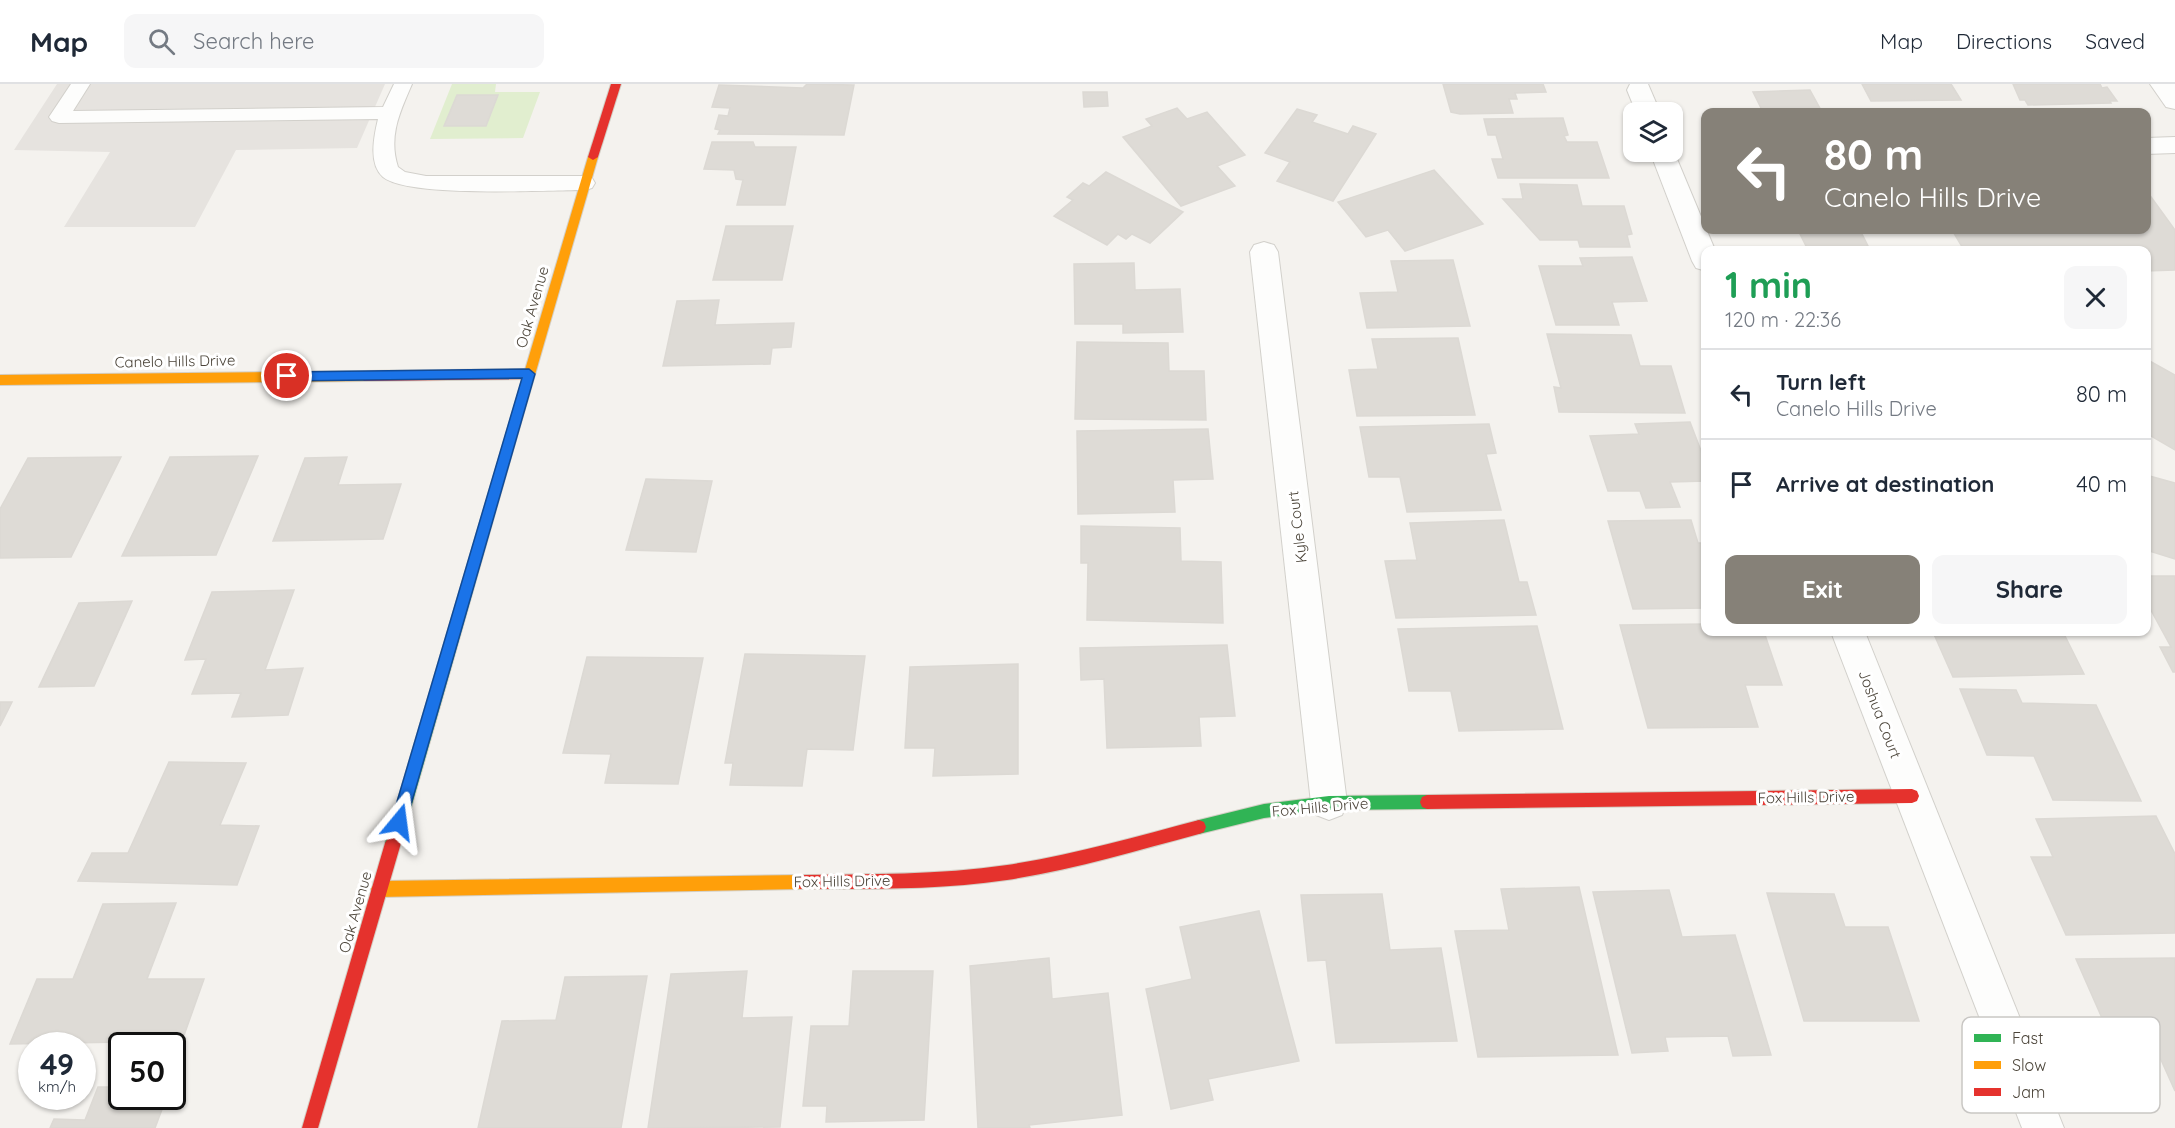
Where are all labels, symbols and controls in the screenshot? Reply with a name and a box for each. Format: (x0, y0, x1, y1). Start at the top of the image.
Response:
search box (124, 14, 544, 68)
text: Map (30, 24, 88, 59)
icon: search (145, 25, 178, 58)
text: Search here (193, 27, 315, 55)
text: Map (1880, 28, 1923, 54)
text: Directions (1956, 28, 2052, 54)
text: Saved (2085, 28, 2145, 54)
map controls (1623, 102, 1683, 162)
button: layers (1623, 102, 1683, 162)
text: 80 m (1824, 128, 1923, 181)
icon: left (1725, 132, 1803, 210)
text: Canelo Hills Drive (1824, 180, 2041, 214)
text: 1 min (1725, 262, 1812, 307)
street label: Oak Avenue (511, 264, 553, 350)
button: close (2064, 266, 2127, 329)
text: 120 m · 22:36 (1725, 307, 1841, 332)
street label: Canelo Hills Drive (115, 350, 235, 372)
pin (261, 350, 312, 401)
icon: arrive (270, 359, 303, 392)
text: Turn left (1776, 368, 1866, 396)
icon: left (1725, 378, 1758, 411)
text: 80 m (2076, 380, 2127, 408)
text: Canelo Hills Drive (1776, 396, 1937, 421)
icon: arrive (1725, 468, 1758, 501)
text: Arrive at destination (1776, 470, 1994, 498)
text: 40 m (2076, 470, 2127, 498)
street label: Kyle Court (1283, 490, 1311, 564)
button: Exit (1725, 555, 1920, 624)
button: Share (1932, 555, 2127, 624)
street label: Joshua Court (1854, 667, 1906, 761)
street label: Fox Hills Drive (1758, 787, 1854, 807)
position arrow (367, 790, 431, 854)
street label: Fox Hills Drive (1271, 793, 1369, 821)
street label: Oak Avenue (334, 869, 376, 955)
street label: Fox Hills Drive (794, 871, 890, 891)
legend (1962, 1017, 2160, 1113)
text: Fast (2012, 1028, 2043, 1048)
speed limit sign: 50 (108, 1032, 186, 1110)
text: 49 (40, 1045, 74, 1083)
text: Slow (2012, 1055, 2046, 1075)
text: km/h (38, 1077, 76, 1096)
text: Jam (2012, 1082, 2045, 1102)

